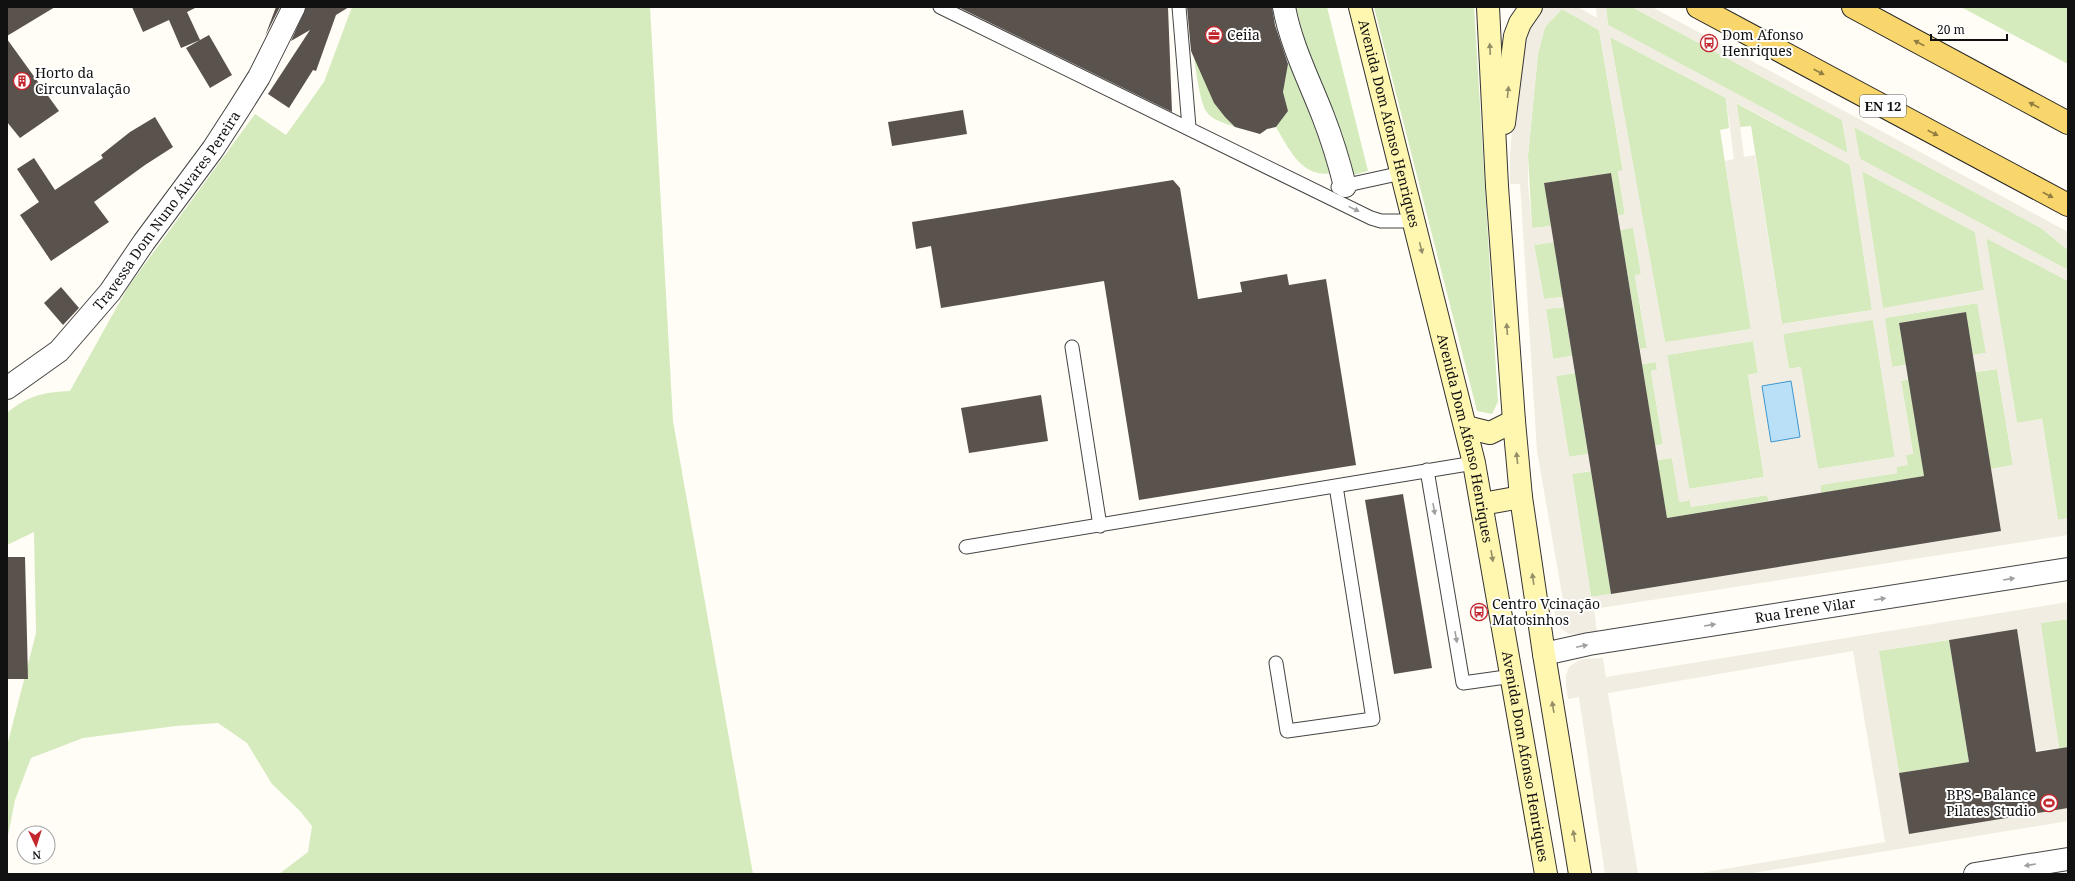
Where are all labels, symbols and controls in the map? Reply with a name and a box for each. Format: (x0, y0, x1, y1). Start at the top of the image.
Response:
scale bar (1931, 16, 2007, 42)
street label: Avenida Dom Afonso Henriques (1354, 17, 1425, 229)
text: 20 m (1937, 21, 1965, 38)
office icon: Ceiia (1204, 25, 1224, 45)
place label: Ceiia (1227, 25, 1260, 44)
place label: Dom Afonso Henriques (1722, 25, 1804, 60)
bus stop icon: Dom Afonso Henriques (1699, 33, 1719, 53)
one-way arrow (1913, 39, 1925, 46)
one-way arrow (1486, 43, 1493, 55)
place label: Horto da Circunvalação (35, 63, 131, 98)
one-way arrow (1813, 68, 1825, 75)
building icon: Horto da Circunvalação (12, 71, 32, 91)
one-way arrow (1505, 86, 1511, 98)
road number: EN 12 (1860, 95, 1906, 117)
one-way arrow (2028, 101, 2040, 108)
street label: Travessa Dom Nuno Álvares Pereira (88, 107, 244, 314)
one-way arrow (1928, 130, 1939, 137)
one-way arrow (2042, 191, 2054, 198)
one-way arrow (1348, 206, 1359, 212)
one-way arrow (1418, 243, 1424, 255)
one-way arrow (1504, 323, 1511, 335)
street label: Avenida Dom Afonso Henriques (1433, 332, 1498, 544)
one-way arrow (1514, 452, 1521, 465)
one-way arrow (1431, 503, 1437, 515)
one-way arrow (1489, 550, 1495, 563)
one-way arrow (1530, 573, 1536, 585)
one-way arrow (2002, 575, 2015, 581)
street label: Rua Irene Vilar (1753, 592, 1857, 627)
place label: Centro Vcinação Matosinhos (1492, 594, 1600, 629)
one-way arrow (1874, 596, 1886, 602)
bus stop icon: Centro Vcinação Matosinhos (1469, 602, 1489, 622)
one-way arrow (1704, 622, 1716, 628)
one-way arrow (1453, 631, 1459, 643)
one-way arrow (1576, 643, 1588, 649)
street label: Avenida Dom Afonso Henriques (1498, 650, 1554, 863)
one-way arrow (1549, 701, 1555, 713)
place label: BPS - Balance Pilates Studio (1946, 785, 2036, 820)
sports icon: BPS - Balance Pilates Studio (2039, 793, 2059, 813)
north arrow (16, 825, 56, 865)
one-way arrow (1571, 829, 1577, 842)
text: N (32, 848, 42, 863)
one-way arrow (2023, 862, 2036, 868)

